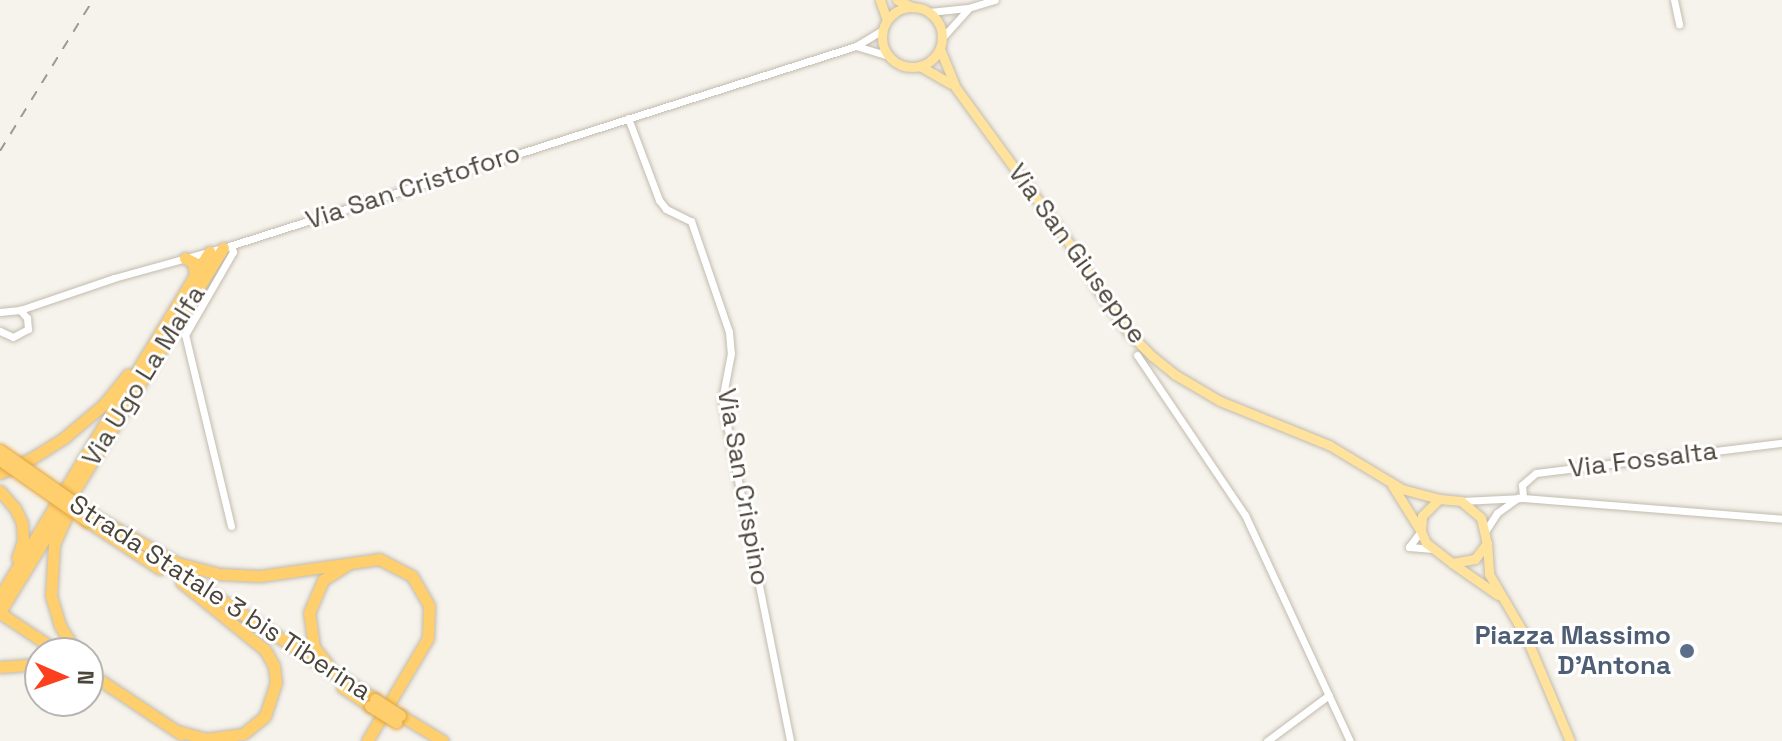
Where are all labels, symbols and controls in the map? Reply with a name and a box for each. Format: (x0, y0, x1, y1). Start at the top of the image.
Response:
street label: Via San Cristoforo (302, 138, 524, 236)
street label: Via San Giuseppe (1001, 158, 1153, 350)
street label: Via Ugo La Malfa (76, 280, 212, 472)
street label: Via San Crispino (710, 386, 776, 588)
street label: Via Fossalta (1567, 435, 1719, 485)
street label: Strada Statale 3 bis Tiberina (63, 489, 377, 707)
place label: Piazza Massimo D'Antona (1475, 620, 1671, 682)
north arrow (24, 637, 104, 717)
marker: Piazza Massimo D'Antona (1678, 642, 1696, 660)
text: N (72, 670, 100, 686)

